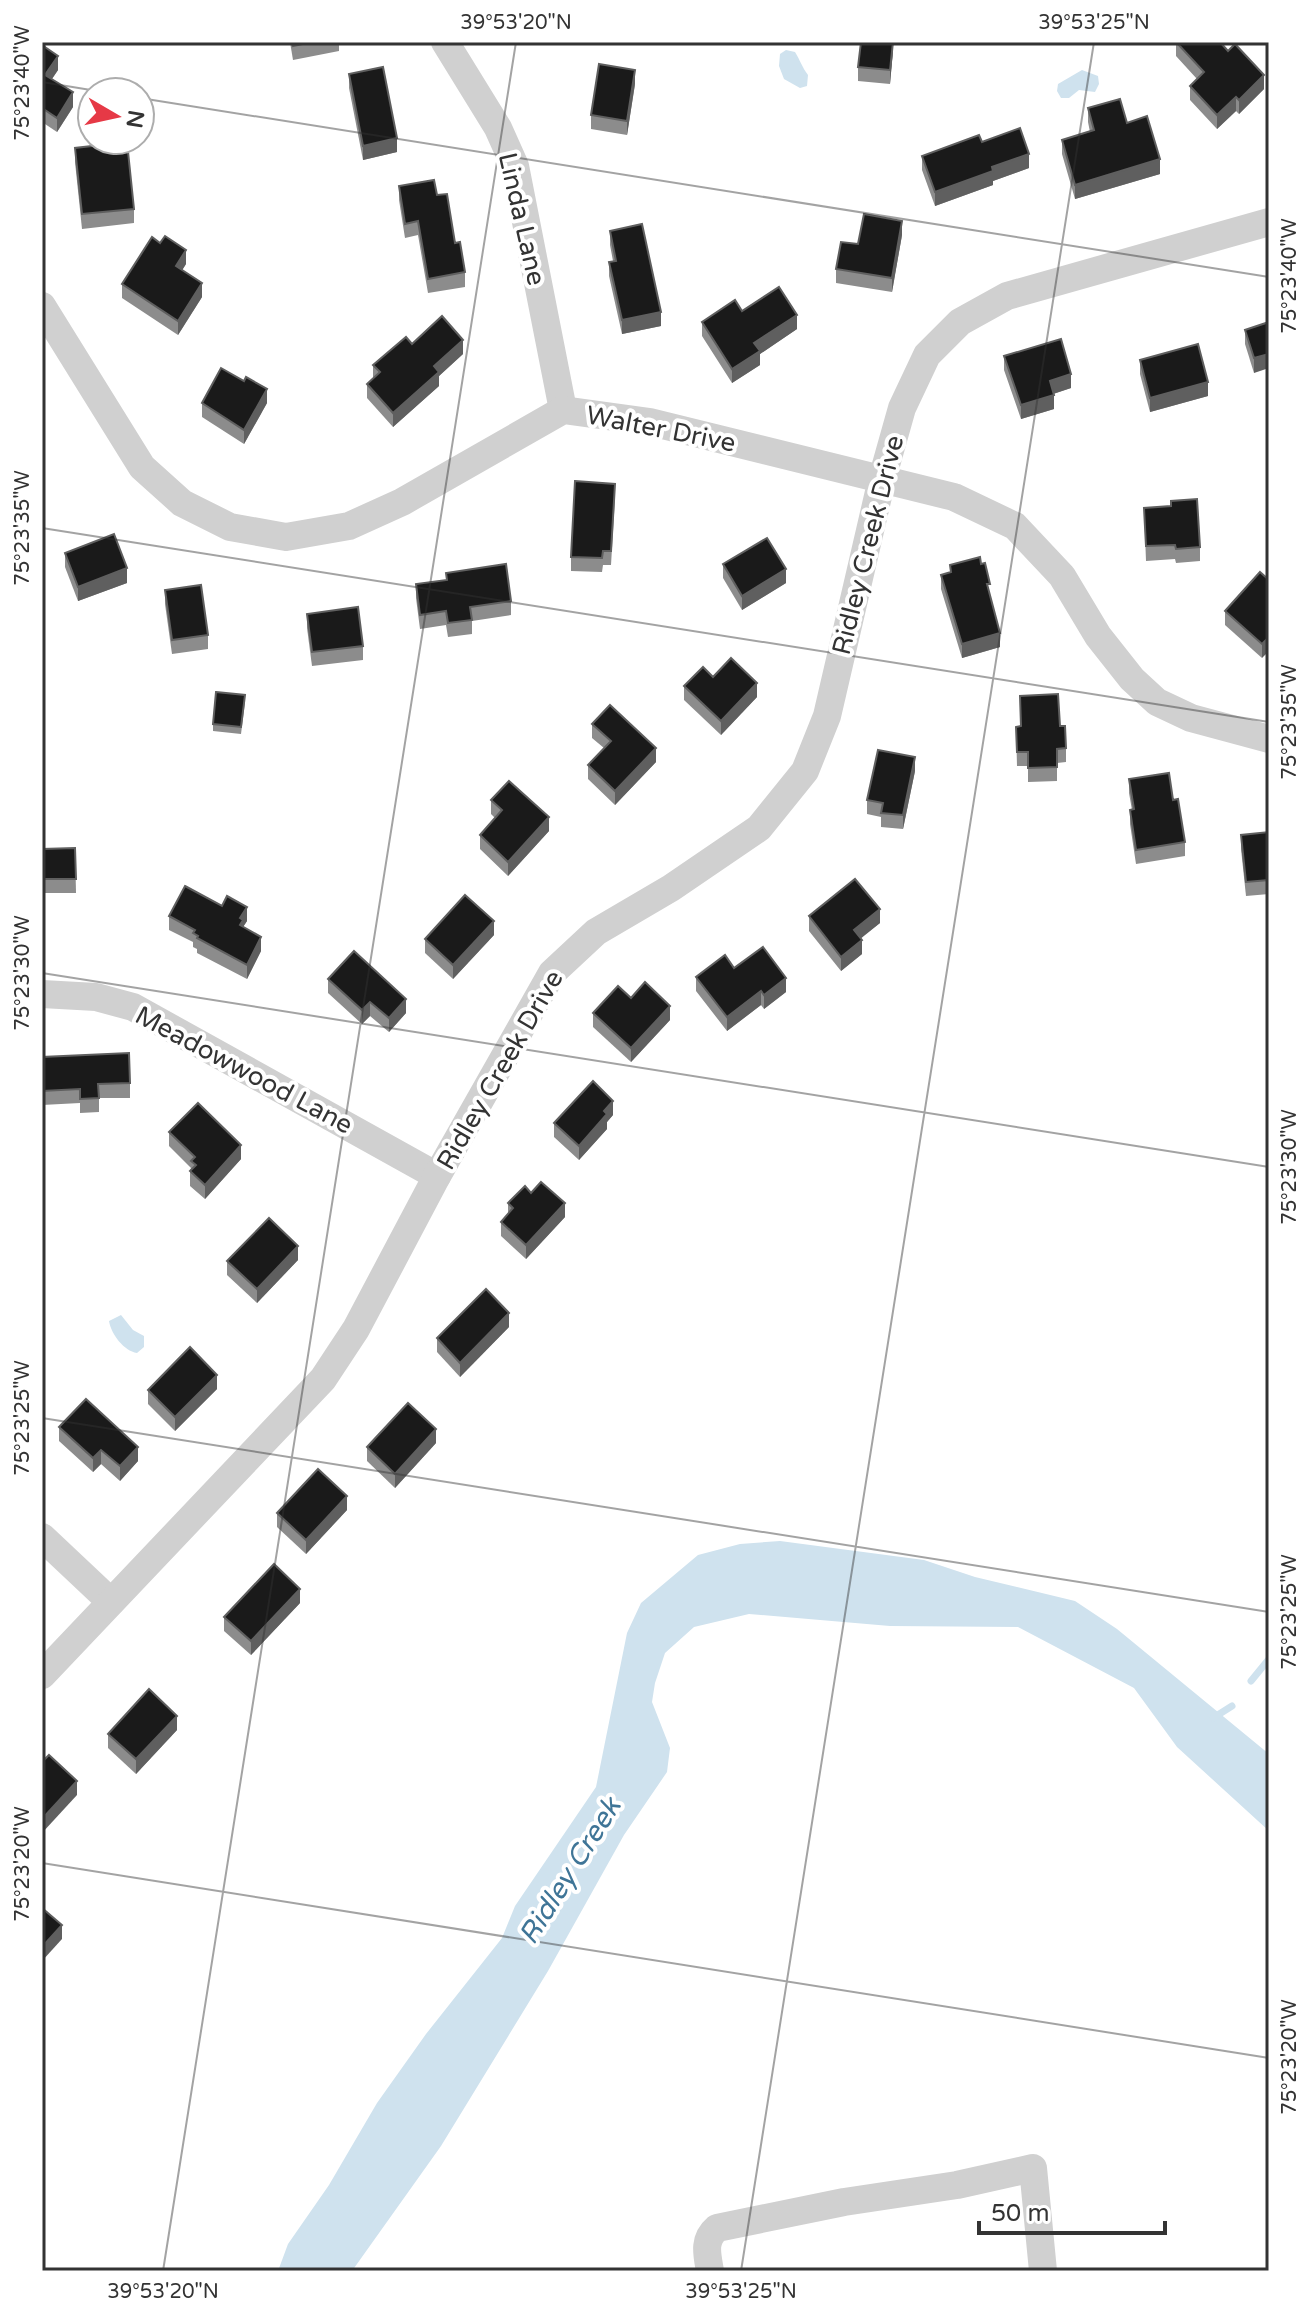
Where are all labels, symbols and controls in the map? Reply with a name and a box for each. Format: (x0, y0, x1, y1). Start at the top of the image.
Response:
text: 39°53'20"N (460, 11, 572, 35)
text: 39°53'25"N (1038, 11, 1150, 35)
text: 75°23'40"W (11, 25, 35, 141)
north arrow (76, 76, 156, 156)
text: N (121, 108, 149, 130)
street label: Linda Lane (492, 150, 552, 288)
text: 75°23'40"W (1278, 218, 1302, 334)
street label: Walter Drive (584, 399, 738, 459)
street label: Ridley Creek Drive (826, 432, 910, 658)
text: 75°23'35"W (11, 470, 35, 586)
text: 75°23'35"W (1278, 664, 1302, 780)
text: 75°23'30"W (11, 915, 35, 1031)
street label: Ridley Creek Drive (430, 965, 570, 1175)
street label: Meadowwood Lane (130, 999, 358, 1141)
text: 75°23'30"W (1278, 1109, 1302, 1225)
text: 75°23'25"W (11, 1360, 35, 1476)
text: 75°23'25"W (1278, 1554, 1302, 1670)
water label: Ridley Creek (512, 1790, 629, 1950)
text: 75°23'20"W (11, 1806, 35, 1922)
text: 75°23'20"W (1278, 1999, 1302, 2115)
scale bar (979, 2185, 1165, 2235)
text: 50 m (991, 2199, 1049, 2228)
text: 39°53'20"N (107, 2280, 219, 2304)
text: 39°53'25"N (685, 2280, 797, 2304)

